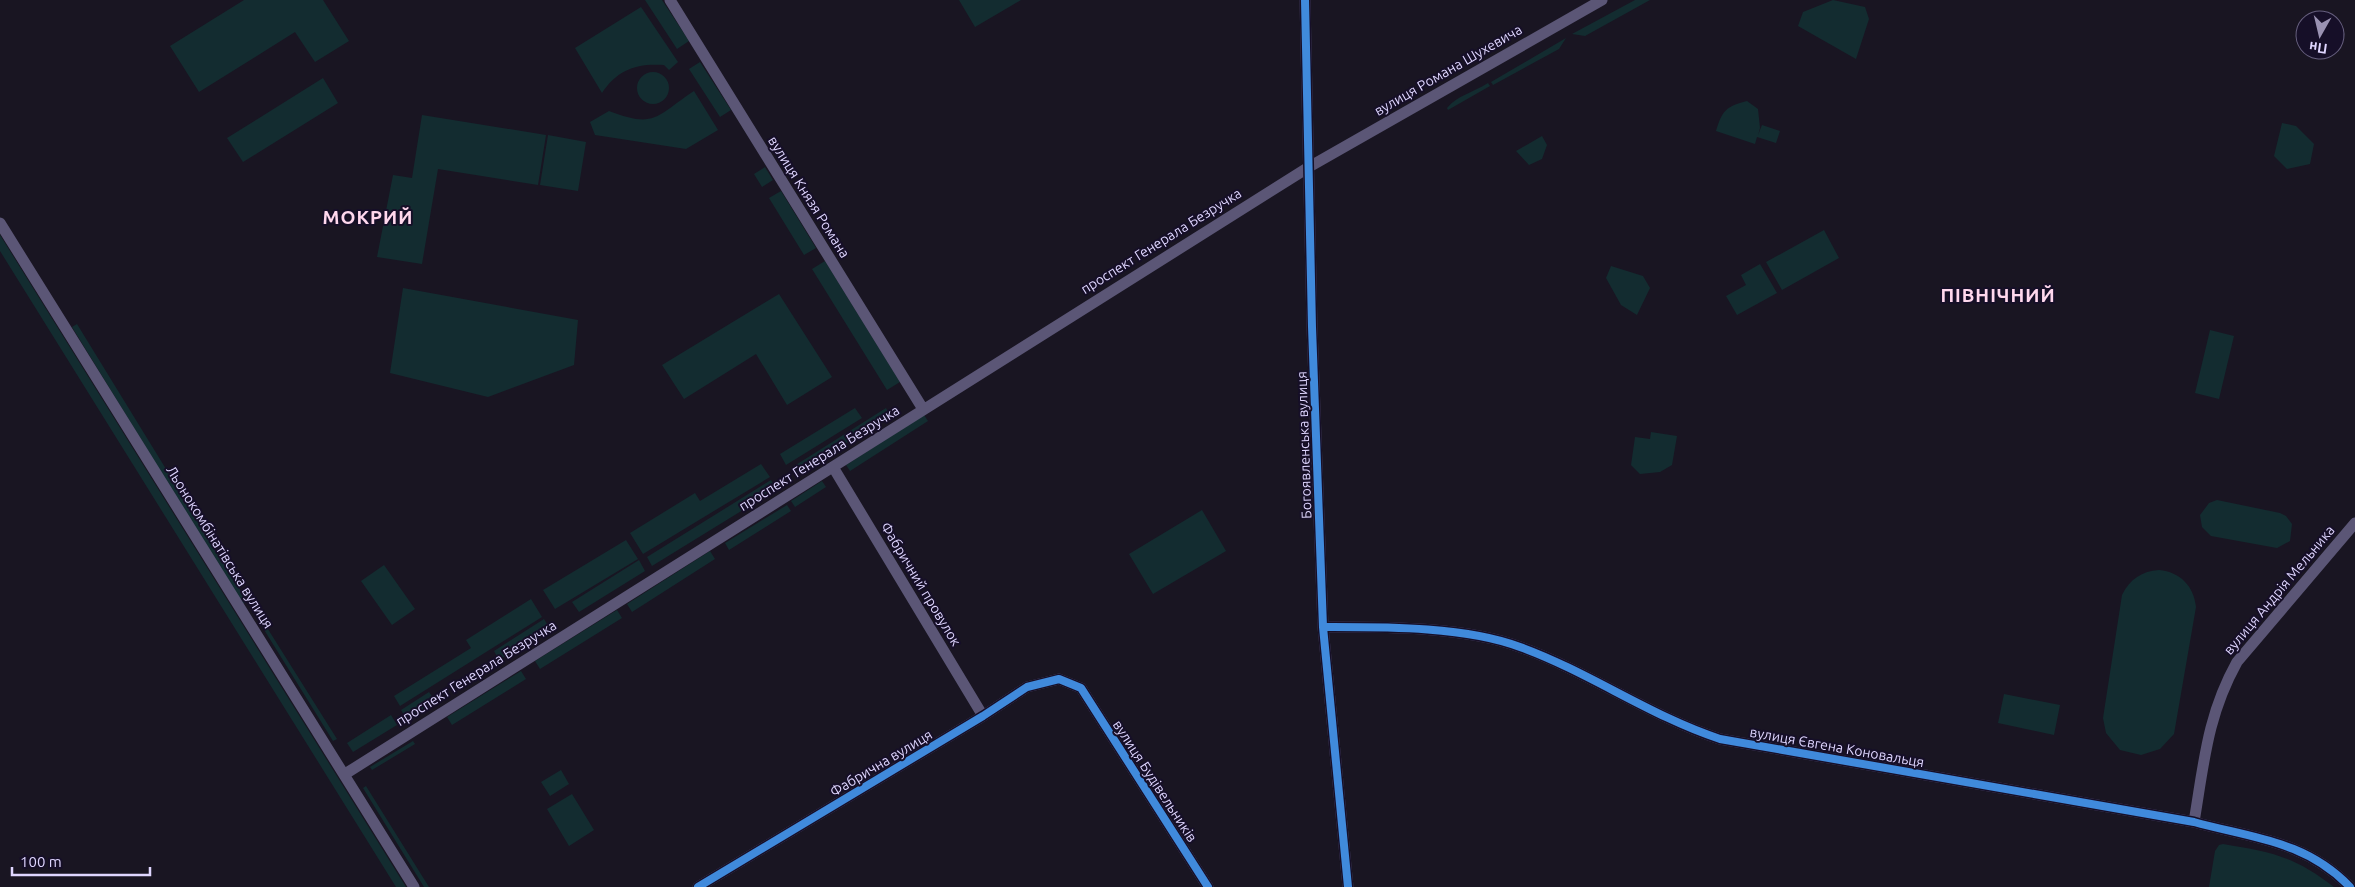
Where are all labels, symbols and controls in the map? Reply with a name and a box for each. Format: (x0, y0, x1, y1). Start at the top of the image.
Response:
north arrow (2295, 10, 2345, 60)
street label: вулиця Романа Шухевича (1371, 21, 1525, 119)
text: Пн (2308, 39, 2328, 57)
street label: вулиця Князя Романа (765, 133, 853, 261)
street label: проспект Генерала Безручка (1078, 185, 1244, 297)
district label: МОКРИЙ (323, 206, 413, 228)
district label: ПІВНІЧНИЙ (1940, 284, 2056, 306)
street label: Богоявленська вулиця (1293, 371, 1315, 519)
street label: проспект Генерала Безручка (736, 402, 902, 514)
street label: Льонокомбінатівська вулиця (163, 463, 277, 631)
street label: Фабричний провулок (878, 519, 964, 649)
street label: вулиця Андрія Мельника (2220, 522, 2338, 658)
street label: проспект Генерала Безручка (393, 617, 559, 729)
street label: вулиця Будівельників (1110, 717, 1200, 845)
street label: вулиця Євгена Коновальця (1749, 724, 1925, 770)
street label: Фабрична вулиця (827, 726, 935, 800)
scale bar (12, 844, 150, 876)
text: 100 m (20, 853, 62, 870)

